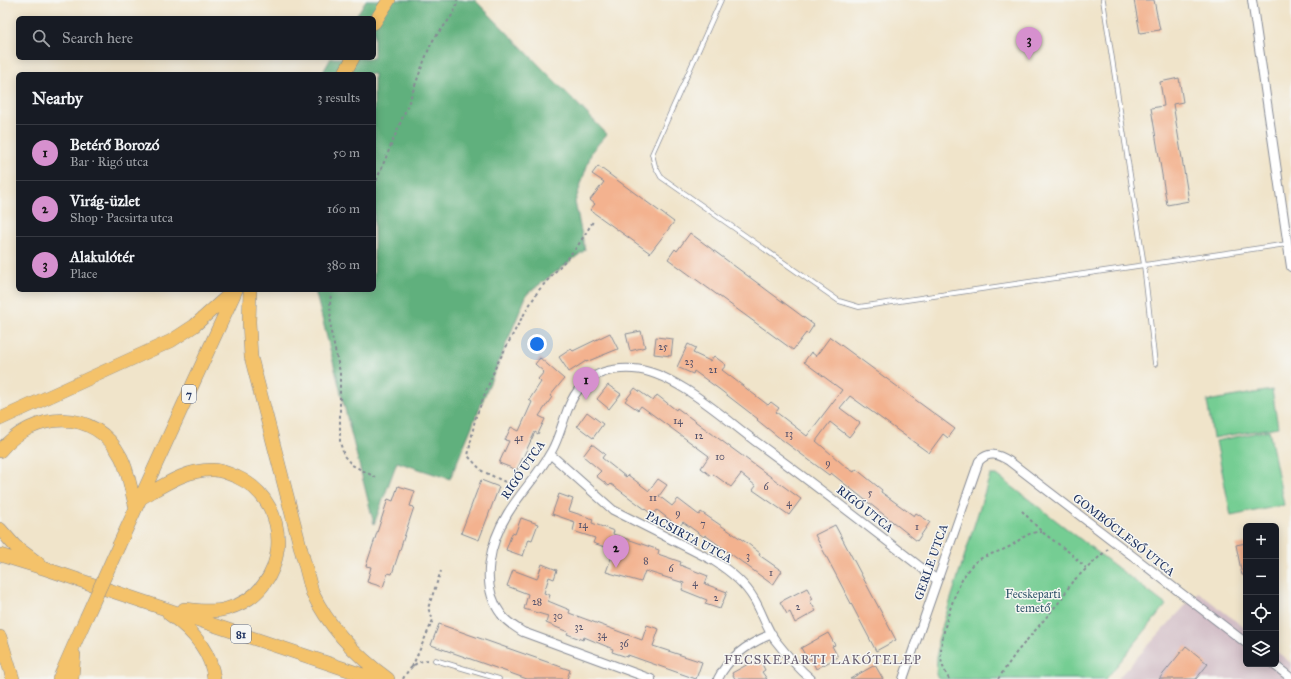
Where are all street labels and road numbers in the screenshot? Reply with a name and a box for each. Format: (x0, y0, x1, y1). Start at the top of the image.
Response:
road number: 7 (182, 385, 196, 403)
street label: RIGÓ UTCA (497, 437, 548, 502)
street label: RIGÓ UTCA (834, 481, 897, 535)
street label: GOMBÓCLESŐ UTCA (1070, 489, 1179, 579)
street label: PACSIRTA UTCA (644, 508, 734, 566)
street label: GERLE UTCA (911, 522, 951, 602)
road number: 81 (231, 625, 251, 643)

